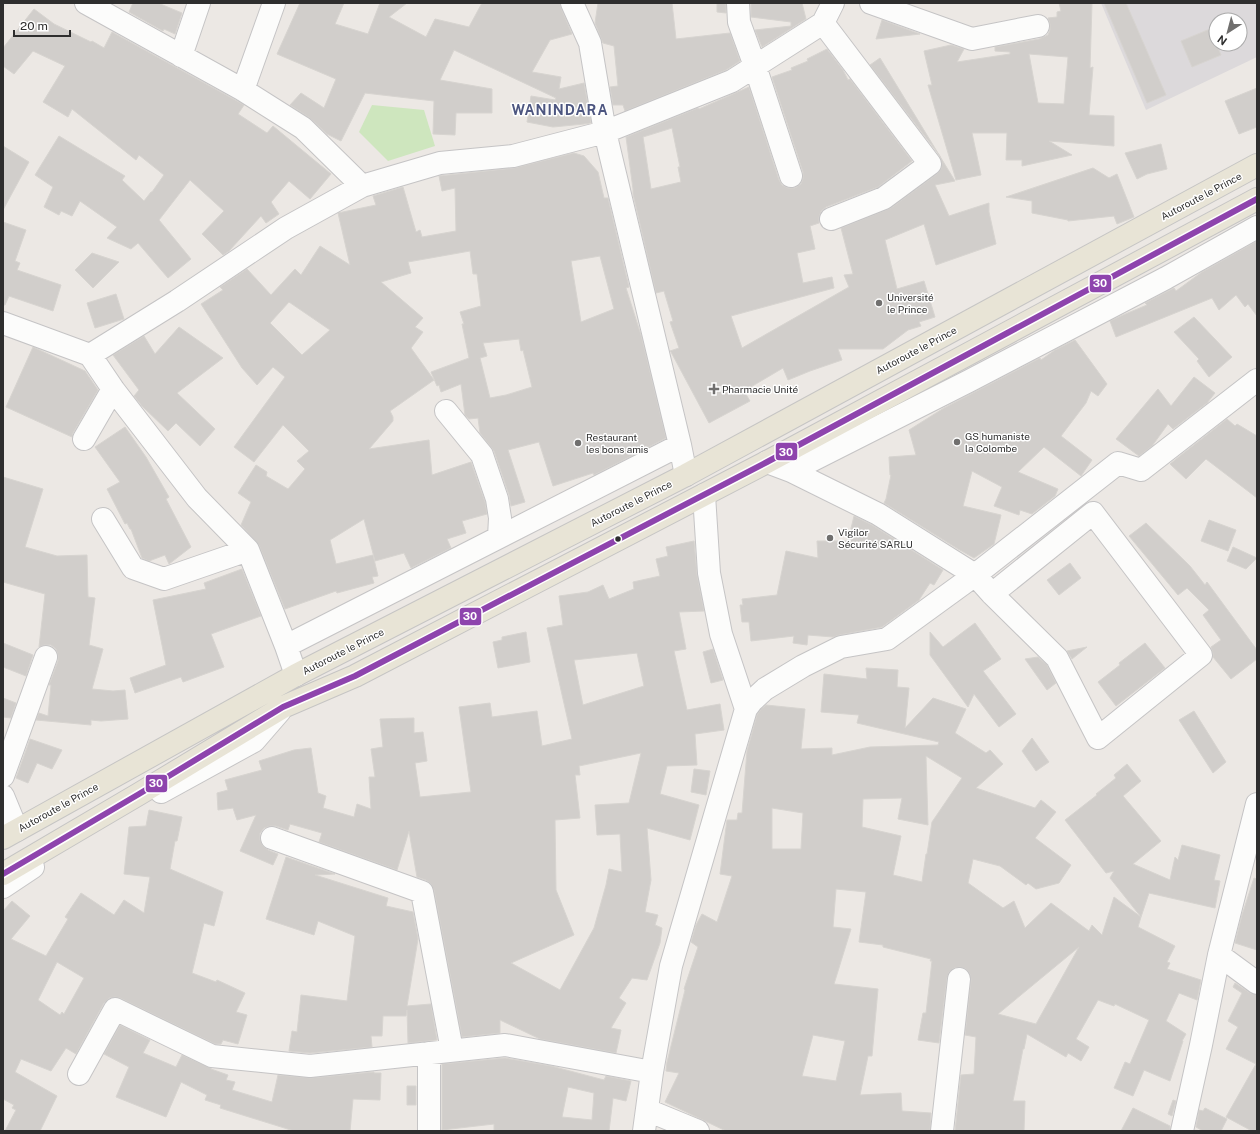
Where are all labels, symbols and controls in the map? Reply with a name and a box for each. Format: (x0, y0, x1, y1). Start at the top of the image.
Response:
scale bar (14, 12, 70, 38)
north arrow (1208, 12, 1248, 52)
text: 20 m (20, 19, 48, 33)
text: N (1215, 33, 1229, 47)
district label: WANINDARA (511, 102, 609, 118)
street label: Autoroute le Prince (1159, 169, 1244, 222)
line badge: 30 (1089, 274, 1112, 293)
text: 30 (1093, 277, 1107, 289)
place label: Université le Prince (887, 291, 934, 315)
marker: Université le Prince (874, 298, 884, 308)
street label: Autoroute le Prince (874, 323, 959, 376)
place label: Pharmacie Unité (722, 383, 799, 395)
marker: Pharmacie Unité (709, 384, 719, 394)
place label: GS humaniste la Colombe (965, 430, 1030, 454)
place label: Restaurant les bons amis (586, 431, 648, 455)
marker: GS humaniste la Colombe (952, 437, 962, 447)
marker: Restaurant les bons amis (573, 438, 583, 448)
line badge: 30 (775, 442, 798, 461)
text: 30 (779, 446, 793, 458)
street label: Autoroute le Prince (588, 477, 674, 529)
place label: Vigilor Sécurité SARLU (838, 526, 913, 550)
marker: Vigilor Sécurité SARLU (825, 533, 835, 543)
unlabelled marker (613, 534, 623, 544)
line badge: 30 (459, 607, 482, 626)
text: 30 (463, 610, 477, 622)
street label: Autoroute le Prince (300, 625, 386, 677)
line badge: 30 (145, 774, 168, 793)
text: 30 (149, 777, 163, 789)
street label: Autoroute le Prince (16, 780, 100, 834)

